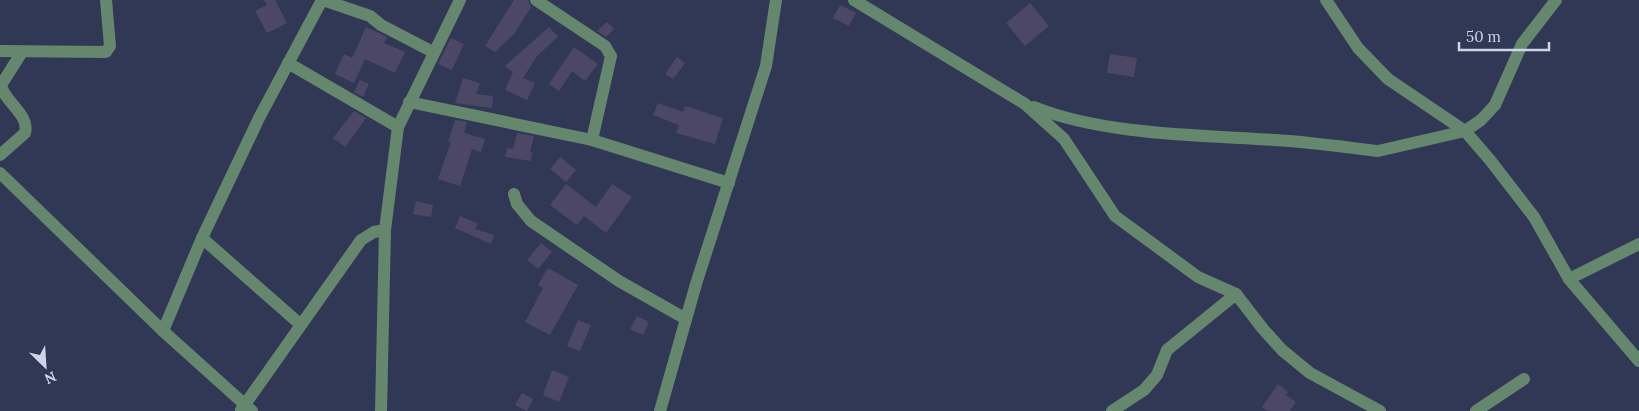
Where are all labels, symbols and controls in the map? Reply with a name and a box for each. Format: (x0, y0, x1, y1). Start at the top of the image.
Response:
scale bar (1459, 20, 1549, 52)
text: 50 m (1466, 27, 1501, 46)
north arrow (20, 341, 70, 391)
text: N (42, 367, 59, 388)

